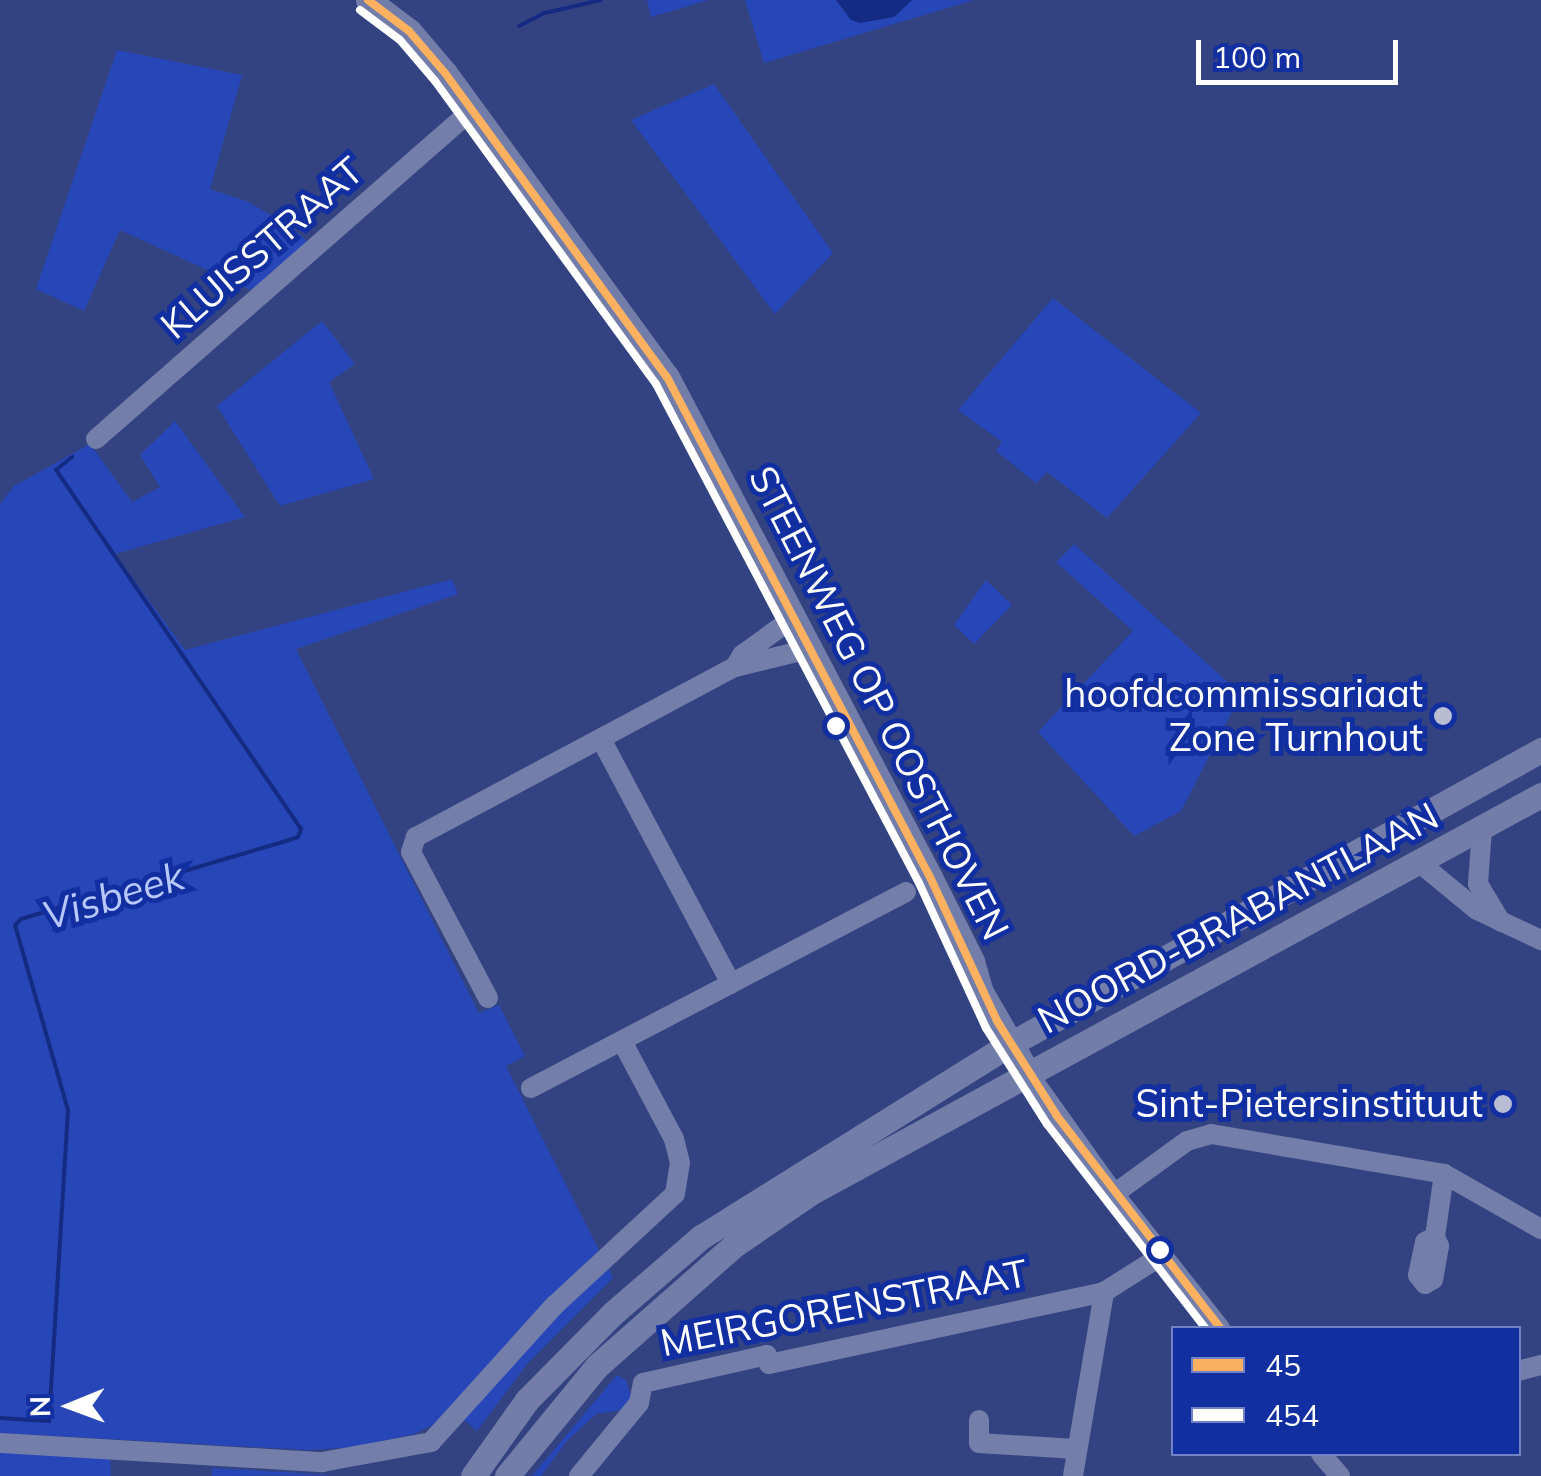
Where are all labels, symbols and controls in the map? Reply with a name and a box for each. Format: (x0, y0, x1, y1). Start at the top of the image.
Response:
scale bar (1201, 20, 1404, 82)
text: 100 m (1213, 38, 1301, 76)
street label: KLUISSTRAAT (152, 148, 372, 348)
street label: STEENWEG OP OOSTHOVEN (739, 459, 1019, 947)
place label: hoofdcommissariaat Zone Turnhout (1064, 671, 1423, 761)
marker: hoofdcommissariaat Zone Turnhout (1432, 705, 1454, 727)
unlabelled marker (826, 716, 846, 736)
street label: NOORD-BRABANTLAAN (1030, 793, 1446, 1043)
water label: Visbeek (36, 851, 190, 939)
place label: Sint-Pietersinstituut (1135, 1081, 1483, 1127)
marker: Sint-Pietersinstituut (1492, 1093, 1514, 1115)
unlabelled marker (1150, 1240, 1170, 1260)
street label: MEIRGORENSTRAAT (657, 1250, 1031, 1366)
legend (1171, 1326, 1521, 1456)
text: 45 (1265, 1346, 1301, 1384)
north arrow (20, 1356, 120, 1456)
text: N (22, 1396, 57, 1417)
text: 454 (1265, 1396, 1319, 1434)

